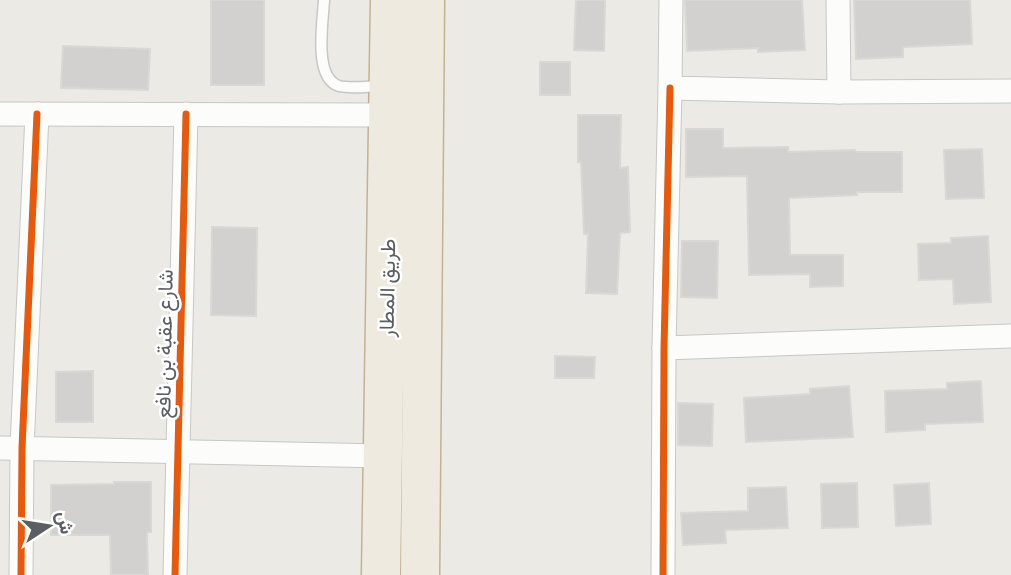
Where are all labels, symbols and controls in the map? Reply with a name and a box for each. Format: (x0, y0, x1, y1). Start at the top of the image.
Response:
street label: طريق المطار (373, 239, 401, 339)
street label: شارع عقبة بن نافع (149, 269, 180, 419)
north arrow (14, 491, 84, 561)
text: ش (52, 509, 80, 536)

